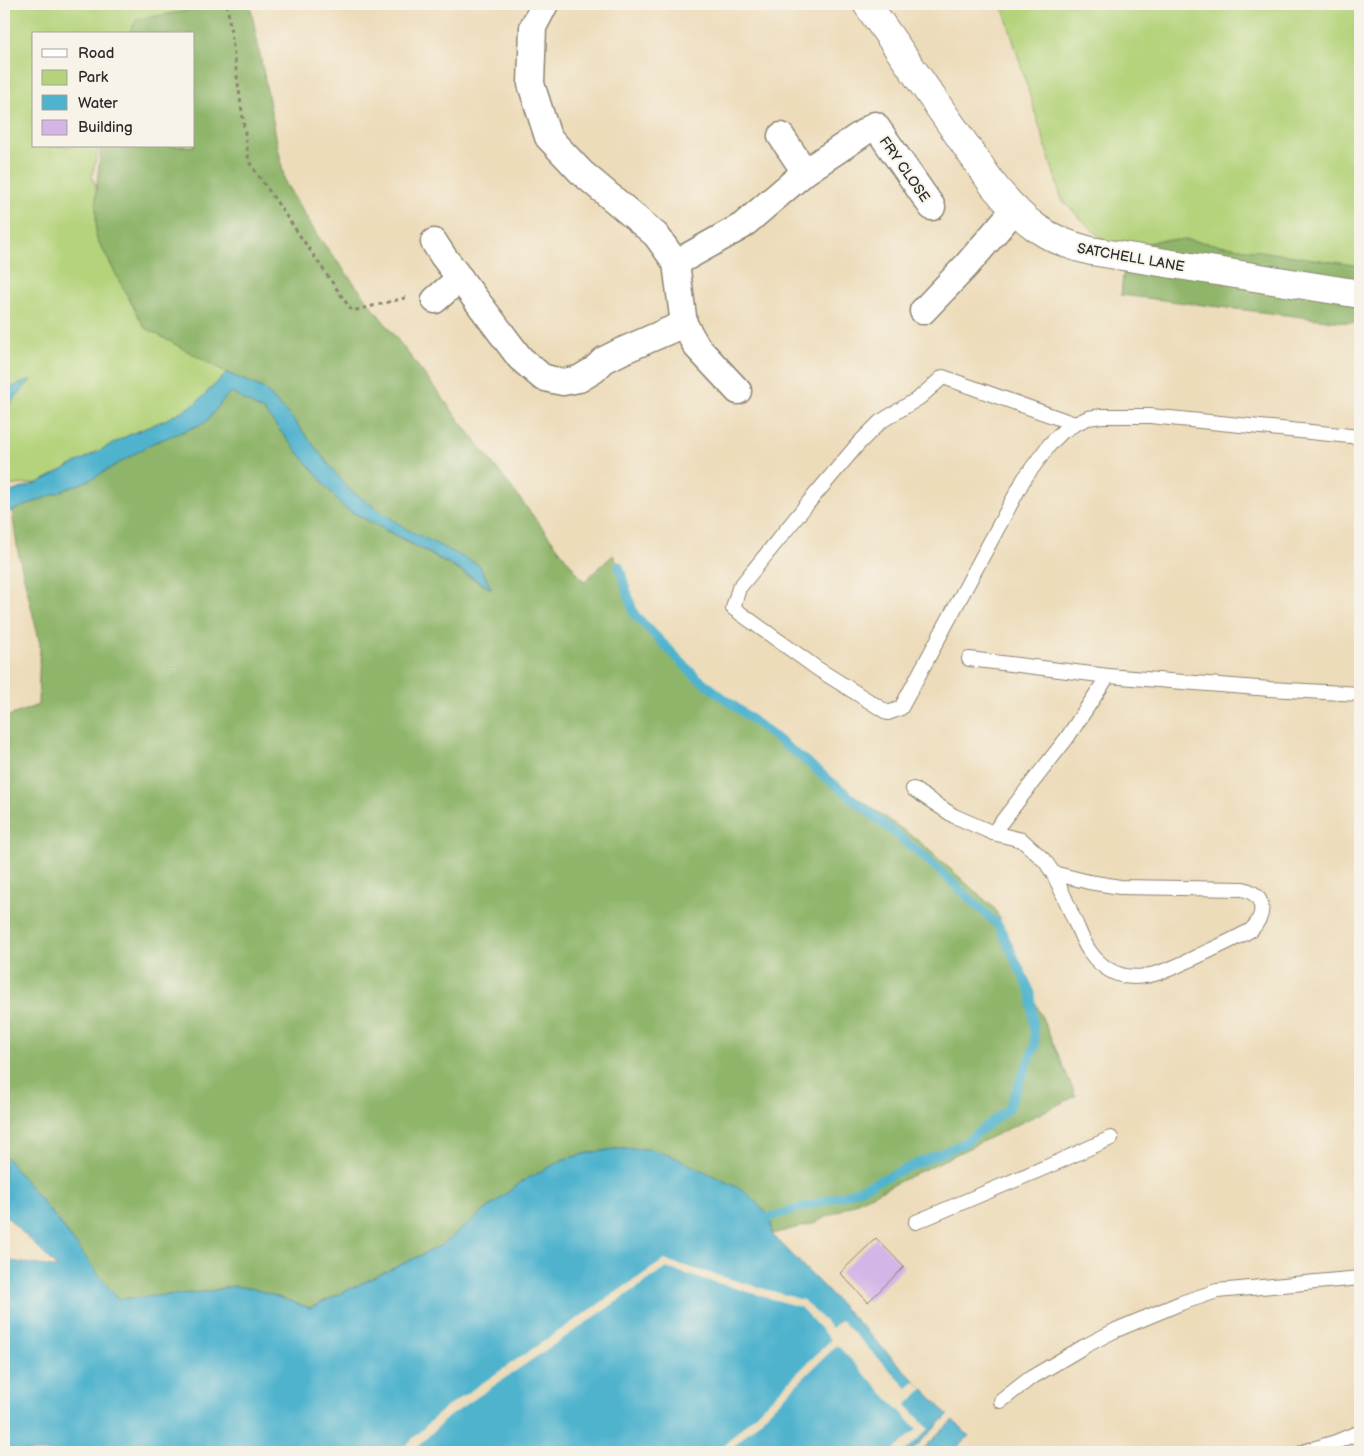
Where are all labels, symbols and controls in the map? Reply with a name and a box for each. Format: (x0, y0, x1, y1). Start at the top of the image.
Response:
legend (32, 32, 195, 148)
text: Road (78, 44, 114, 63)
text: Park (78, 68, 109, 87)
text: Water (78, 94, 118, 113)
text: Building (78, 118, 133, 137)
street label: FRY CLOSE (876, 133, 933, 205)
street label: SATCHELL LANE (1076, 240, 1186, 275)

